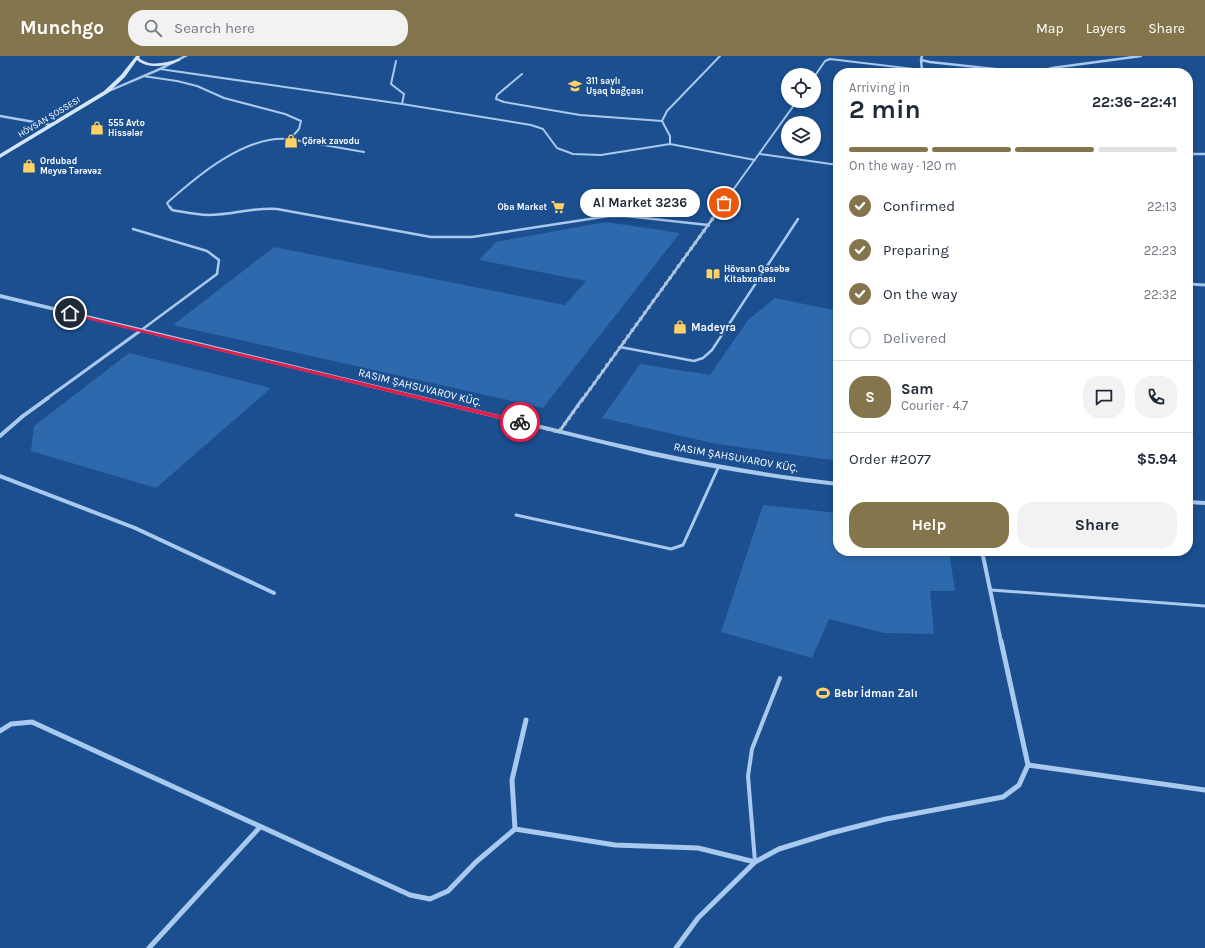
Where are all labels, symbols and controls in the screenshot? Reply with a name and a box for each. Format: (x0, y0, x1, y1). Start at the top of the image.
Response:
search box (128, 10, 408, 46)
text: Munchgo (20, 17, 104, 39)
icon: search (142, 17, 164, 39)
text: Search here (174, 19, 255, 37)
text: Map (1036, 20, 1064, 37)
text: Layers (1086, 20, 1126, 37)
text: Share (1148, 20, 1185, 37)
map controls (781, 68, 821, 156)
button: locate (781, 68, 821, 108)
place label: 311 saylı Uşaq bağçası (586, 76, 644, 97)
school or university icon: 311 saylı Uşaq bağçası (567, 78, 583, 94)
text: Arriving in (849, 80, 910, 95)
text: 22:36–22:41 (1092, 93, 1177, 111)
street label: HÖVSAN ŞOSSESI (16, 94, 82, 140)
text: 2 min (849, 94, 921, 125)
button: layers (781, 116, 821, 156)
place label: 555 Avto Hissələr (108, 118, 145, 138)
shop icon: 555 Avto Hissələr (89, 120, 105, 136)
shop icon: Çörək zavodu (283, 133, 299, 149)
place label: Çörək zavodu (302, 136, 360, 146)
place label: Ordubad Meyvə Tərəvəz (40, 156, 102, 176)
shop icon: Ordubad Meyvə Tərəvəz (21, 158, 37, 174)
text: On the way · 120 m (849, 158, 957, 173)
pin (707, 186, 741, 220)
callout: Al Market 3236 (580, 189, 700, 217)
icon: bag (713, 192, 735, 214)
text: Al Market 3236 (593, 195, 687, 210)
icon: check (849, 195, 871, 217)
text: Confirmed (883, 197, 955, 215)
supermarket icon: Oba Market (550, 199, 566, 215)
text: 22:13 (1147, 199, 1177, 214)
place label: Oba Market (497, 202, 547, 212)
icon: check (849, 239, 871, 261)
text: Preparing (883, 241, 949, 259)
text: 22:23 (1144, 243, 1177, 258)
place label: Hövsan Qəsəbə Kitabxanası (724, 264, 789, 284)
library icon: Hövsan Qəsəbə Kitabxanası (705, 266, 721, 282)
icon: check (849, 283, 871, 305)
text: On the way (883, 285, 957, 303)
text: 22:32 (1144, 287, 1177, 302)
pin (53, 296, 87, 330)
icon: home (59, 302, 81, 324)
shop icon: Madeyra (672, 319, 688, 335)
place label: Madeyra (691, 321, 736, 334)
text: Delivered (883, 329, 947, 347)
street label: RASIM ŞAHSUVAROV KÜÇ. (357, 365, 483, 409)
button: chat (1083, 376, 1125, 418)
button: phone (1135, 376, 1177, 418)
text: Sam (901, 380, 934, 398)
text: S (865, 388, 875, 406)
text: Courier · 4.7 (901, 398, 968, 413)
courier (500, 402, 540, 442)
icon: bike (509, 411, 531, 433)
street label: RASIM ŞAHSUVAROV KÜÇ. (673, 439, 799, 475)
text: Order #2077 (849, 450, 931, 468)
text: $5.94 (1137, 450, 1177, 468)
button: Help (849, 502, 1009, 548)
button: Share (1017, 502, 1177, 548)
sports icon: Bebr İdman Zalı (815, 685, 831, 701)
place label: Bebr İdman Zalı (834, 686, 918, 700)

